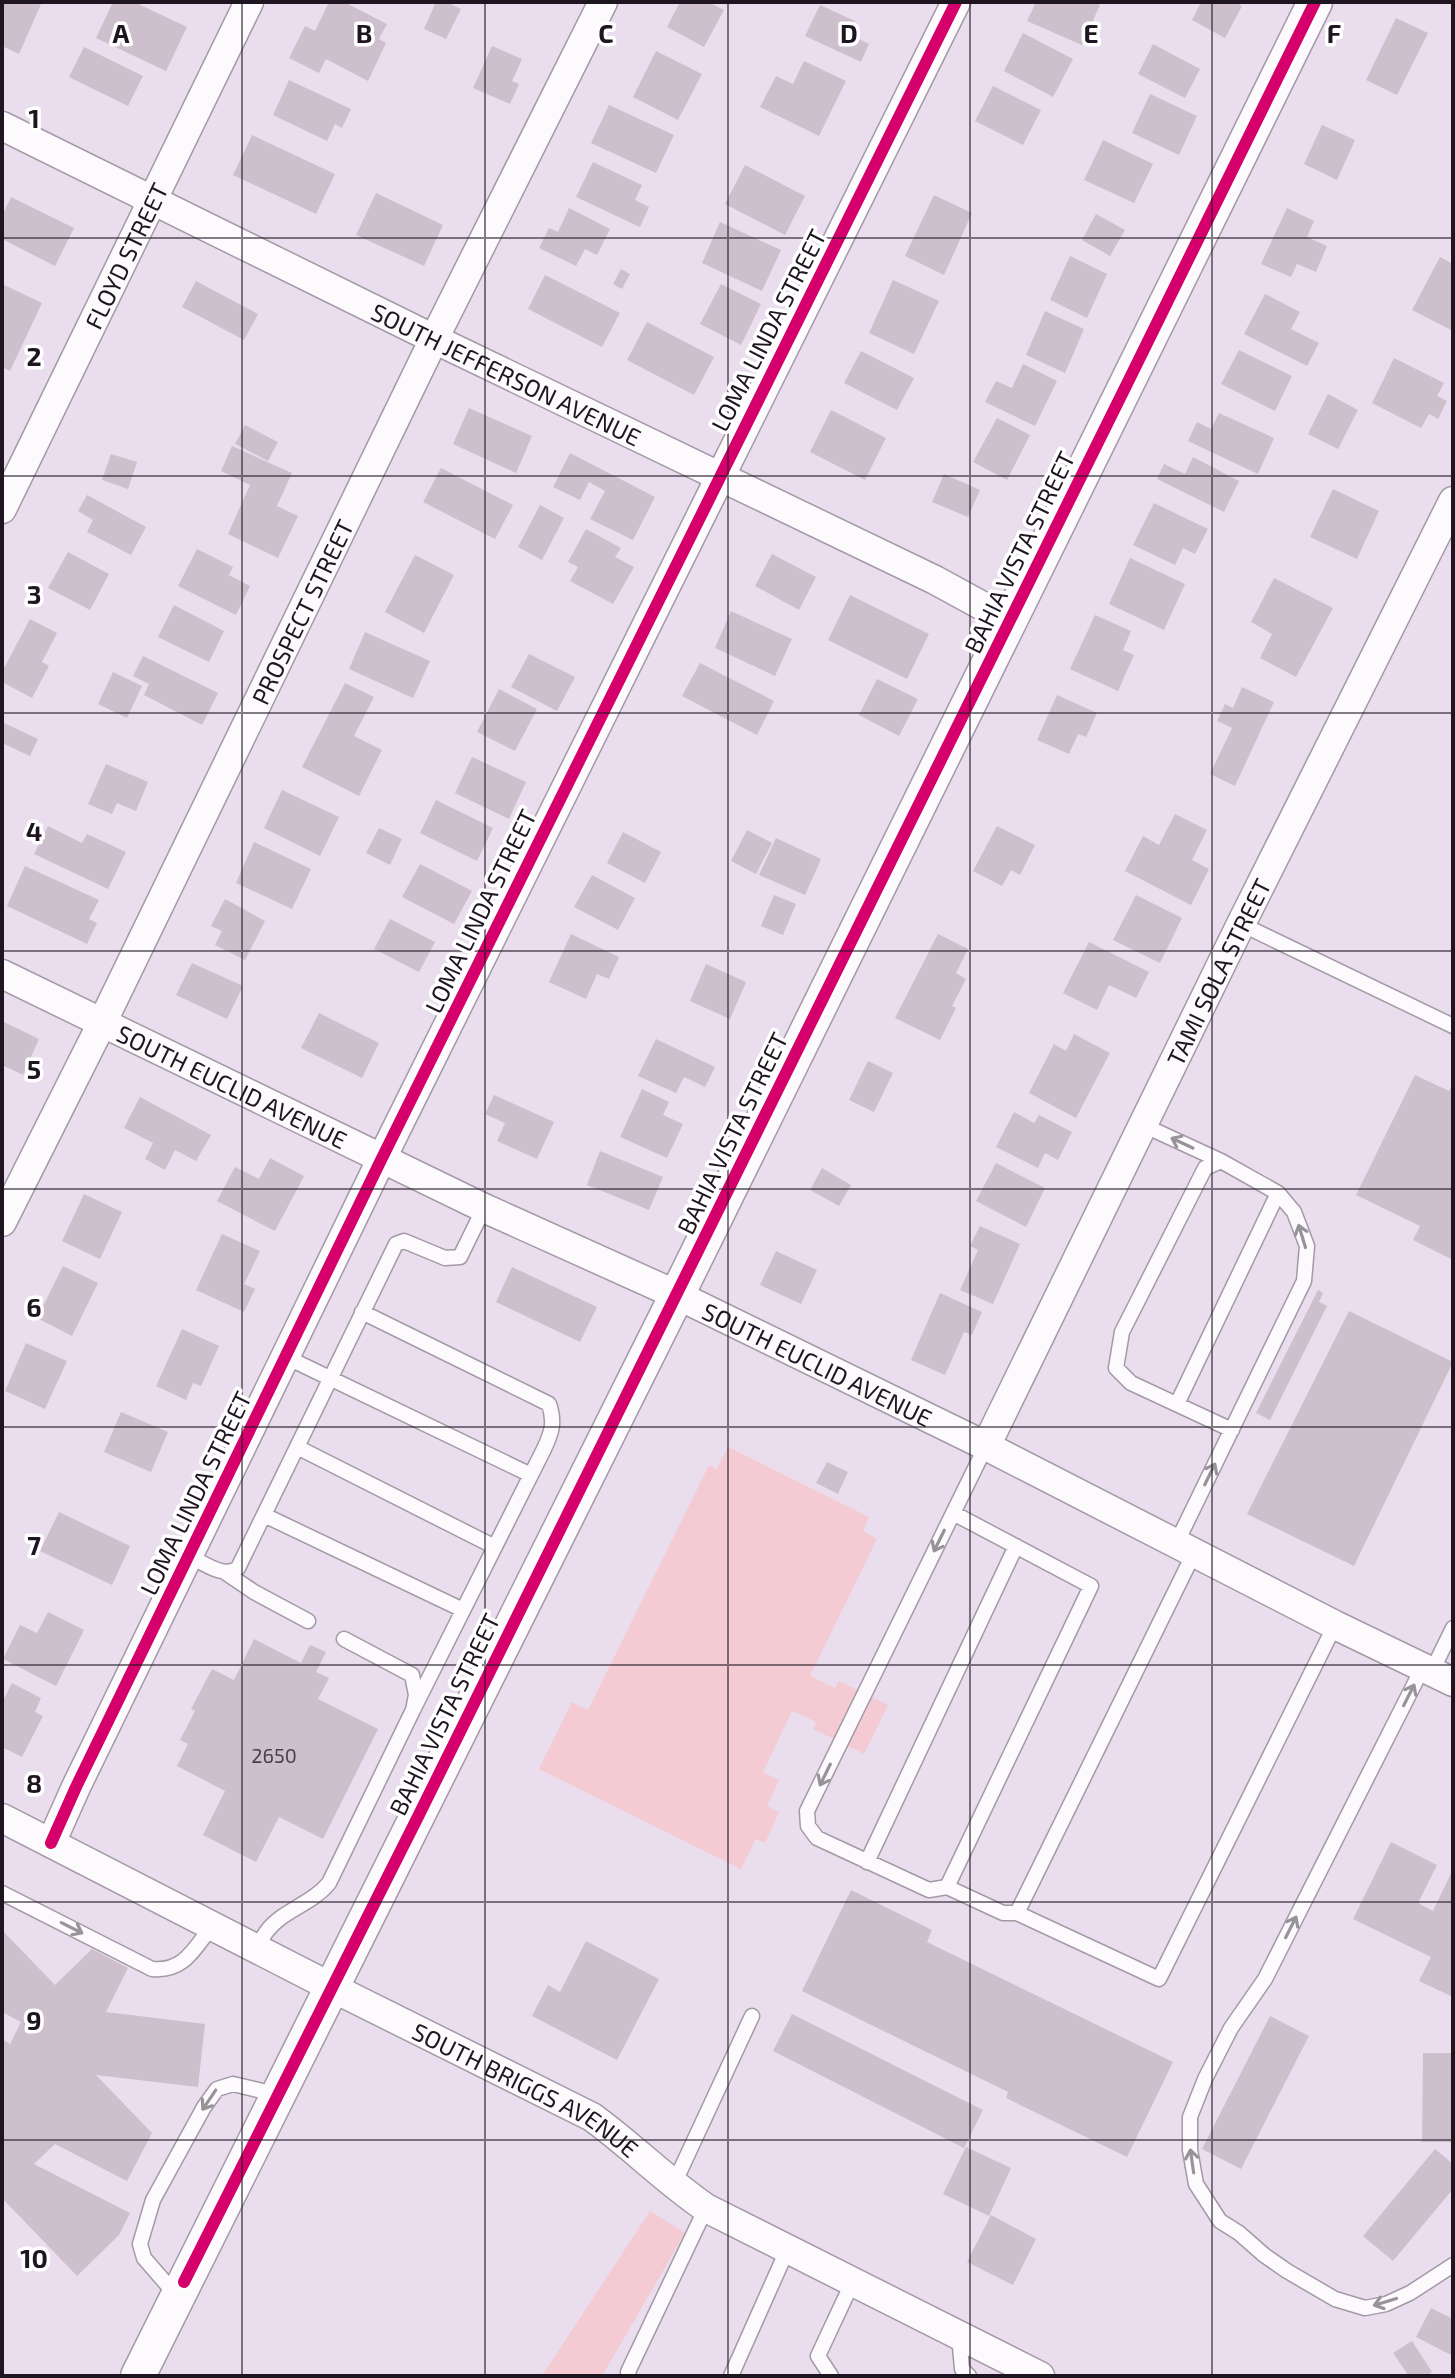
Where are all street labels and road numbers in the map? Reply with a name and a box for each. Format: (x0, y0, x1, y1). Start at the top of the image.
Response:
street label: FLOYD STREET (78, 178, 173, 333)
street label: LOMA LINDA STREET (704, 224, 832, 436)
street label: SOUTH JEFFERSON AVENUE (367, 296, 646, 451)
street label: BAHIA VISTA STREET (958, 446, 1080, 658)
street label: PROSPECT STREET (245, 515, 359, 709)
street label: LOMA LINDA STREET (418, 804, 542, 1018)
street label: TAMI SOLA STREET (1160, 873, 1276, 1070)
street label: SOUTH EUCLID AVENUE (113, 1018, 352, 1154)
street label: BAHIA VISTA STREET (671, 1027, 793, 1239)
street label: SOUTH EUCLID AVENUE (698, 1295, 937, 1432)
street label: LOMA LINDA STREET (133, 1386, 257, 1600)
street label: BAHIA VISTA STREET (383, 1608, 505, 1820)
street label: SOUTH BRIGGS AVENUE (408, 2016, 645, 2163)

